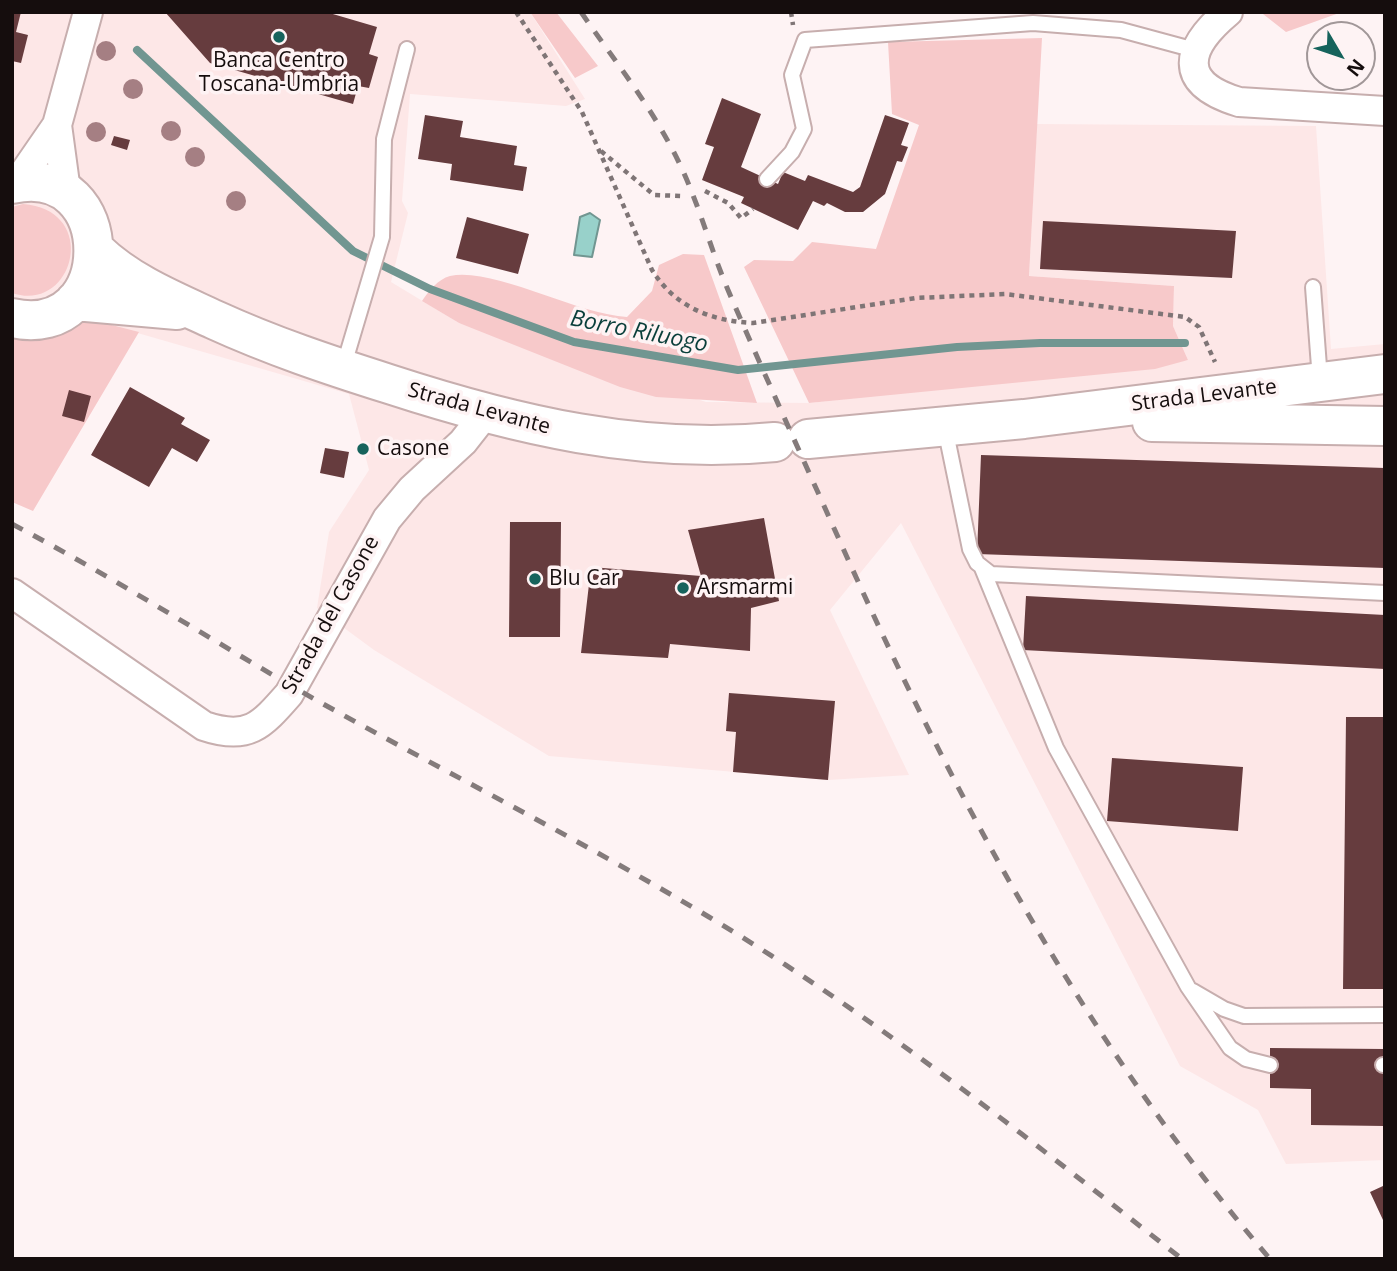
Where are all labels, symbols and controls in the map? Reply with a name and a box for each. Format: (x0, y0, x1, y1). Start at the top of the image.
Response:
north arrow (1306, 21, 1376, 91)
marker: Banca Centro Toscana-Umbria (271, 29, 287, 45)
place label: Banca Centro Toscana-Umbria (199, 48, 359, 98)
text: N (1341, 54, 1371, 82)
water label: Borro Riluogo (568, 305, 710, 359)
street label: Strada Levante (1130, 375, 1278, 417)
street label: Strada Levante (405, 378, 553, 440)
place label: Casone (377, 436, 449, 462)
marker: Casone (355, 441, 371, 457)
street label: Strada del Casone (277, 532, 385, 698)
place label: Blu Car (549, 566, 620, 592)
marker: Blu Car (527, 571, 543, 587)
place label: Arsmarmi (697, 575, 793, 601)
marker: Arsmarmi (675, 580, 691, 596)

